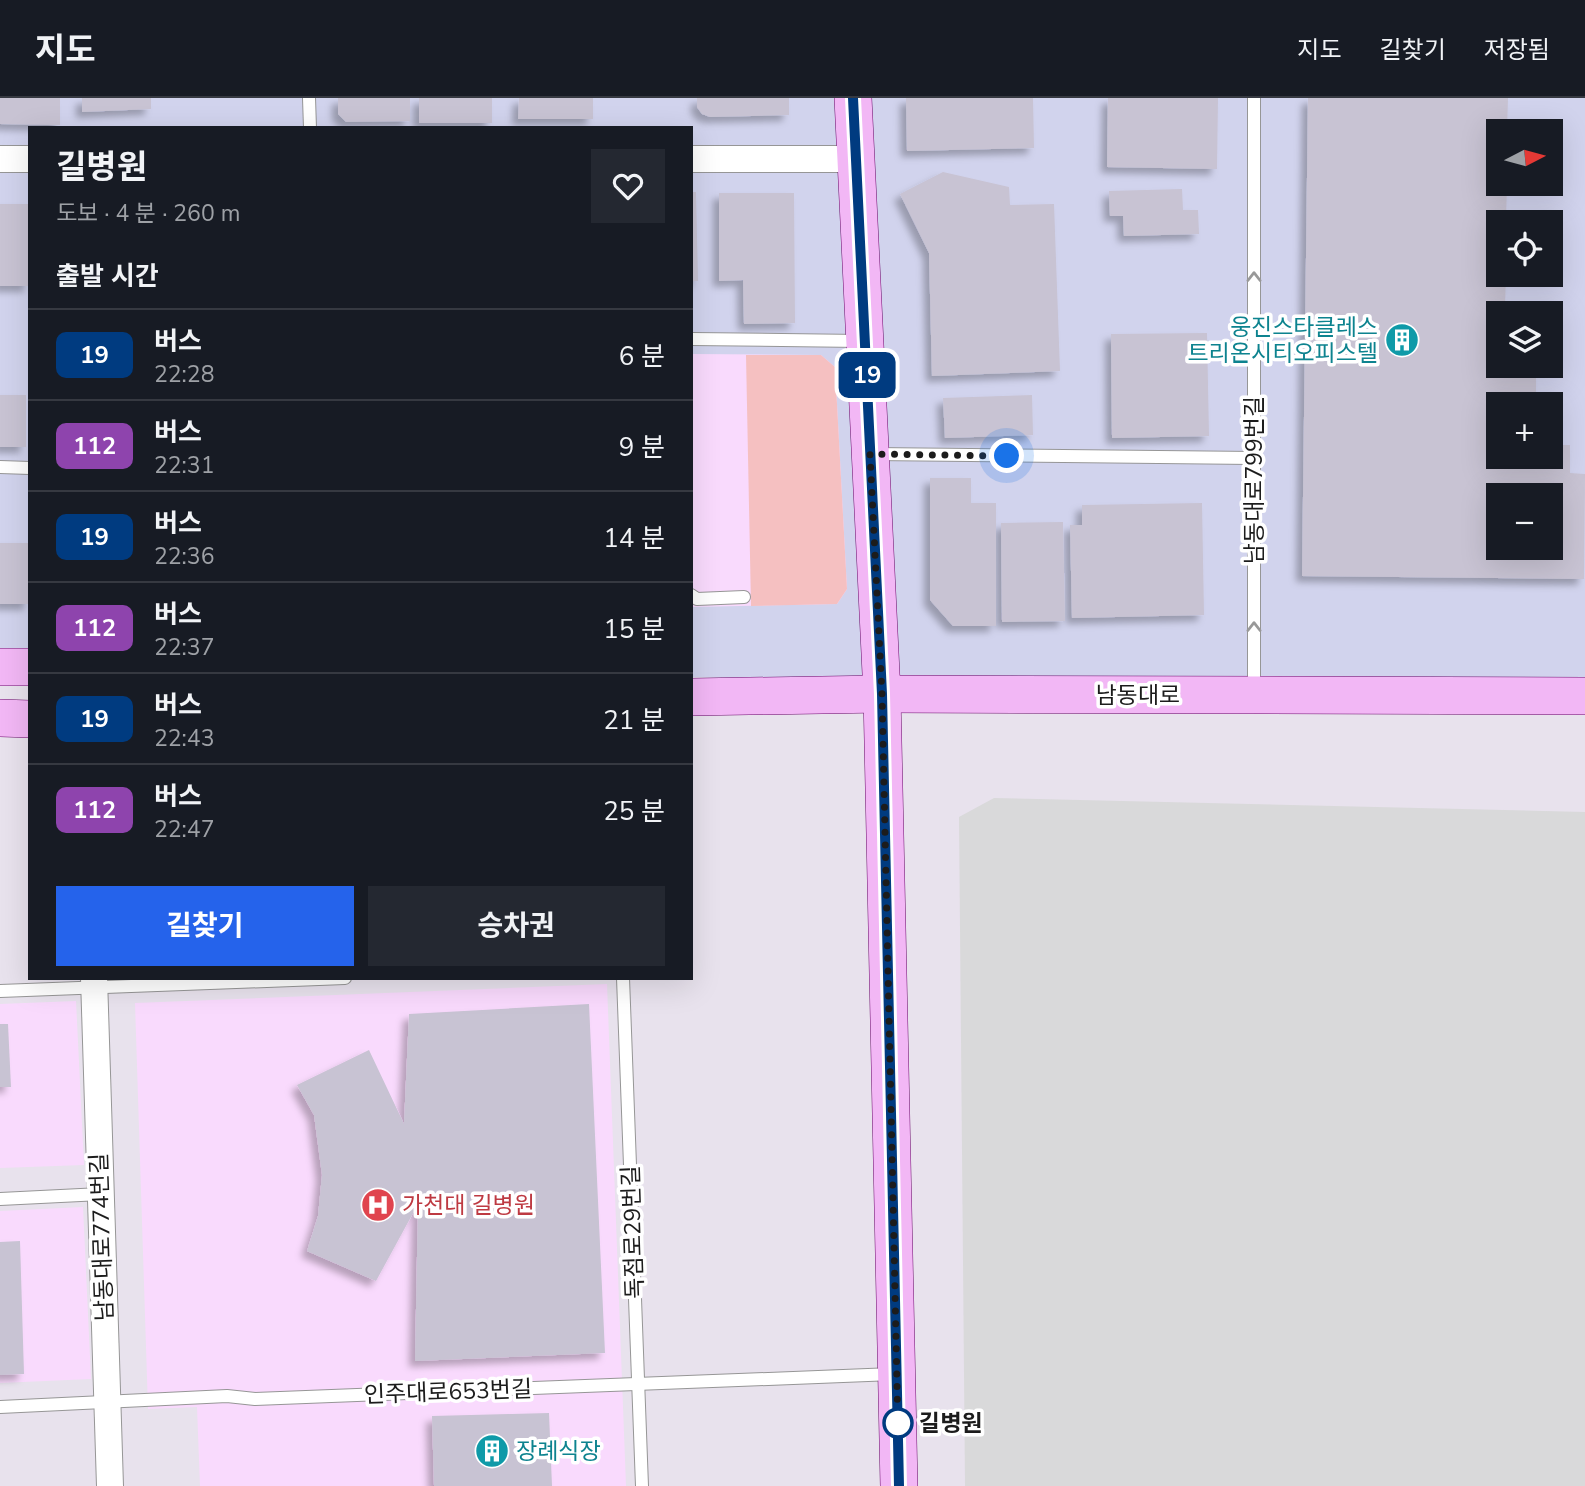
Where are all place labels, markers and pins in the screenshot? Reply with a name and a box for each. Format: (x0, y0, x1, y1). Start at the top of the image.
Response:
place label: 웅진스타클레스 트리온시티오피스텔 (1188, 312, 1378, 369)
building icon: 웅진스타클레스 트리온시티오피스텔 (1383, 321, 1421, 359)
hospital icon: 가천대 길병원 (359, 1186, 397, 1224)
place label: 가천대 길병원 (402, 1190, 535, 1221)
marker: 길병원 (883, 1408, 913, 1438)
place label: 길병원 (919, 1408, 982, 1439)
building icon: 장례식장 (473, 1432, 511, 1470)
place label: 장례식장 (516, 1436, 601, 1467)

